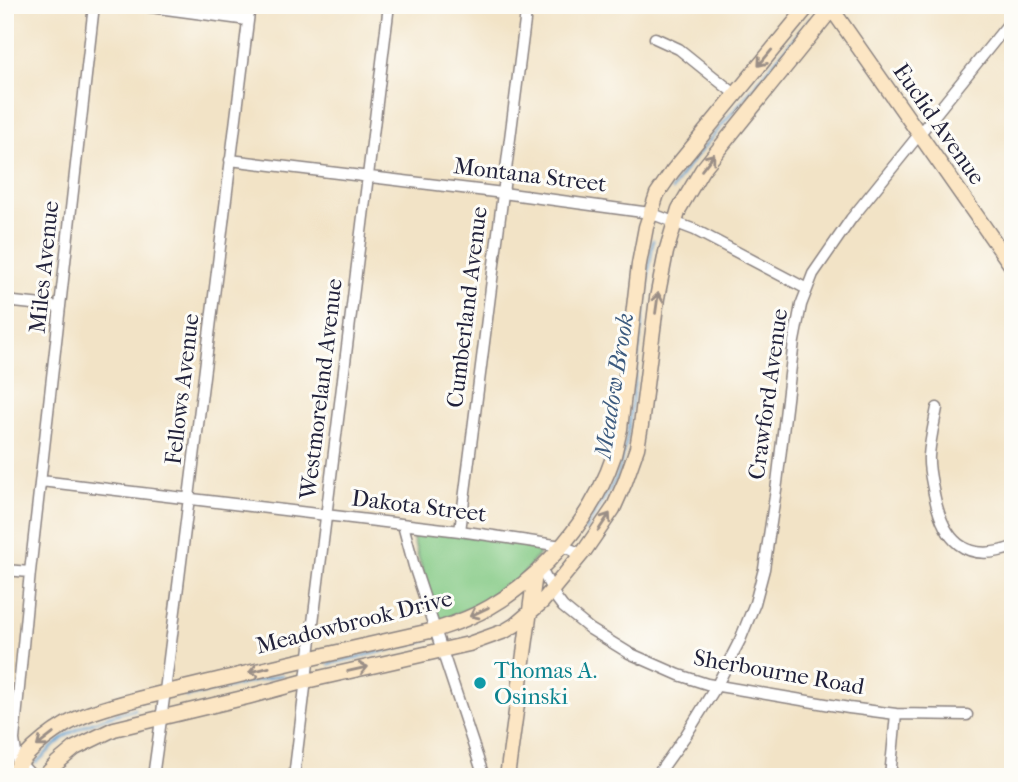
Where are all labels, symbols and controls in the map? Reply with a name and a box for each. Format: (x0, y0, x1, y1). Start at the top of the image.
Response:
one-way arrow (757, 48, 773, 66)
street label: Euclid Avenue (887, 58, 991, 190)
street label: Montana Street (452, 152, 608, 198)
one-way arrow (701, 153, 716, 172)
street label: Miles Avenue (24, 199, 64, 335)
street label: Cumberland Avenue (441, 205, 493, 409)
street label: Westmoreland Avenue (294, 277, 348, 502)
one-way arrow (650, 292, 663, 315)
street label: Crawford Avenue (743, 307, 793, 481)
water label: Meadow Brook (588, 311, 639, 463)
street label: Fellows Avenue (159, 312, 205, 466)
street label: Dakota Street (350, 484, 488, 528)
one-way arrow (597, 513, 611, 532)
street label: Meadowbrook Drive (253, 585, 455, 659)
one-way arrow (468, 607, 489, 620)
street label: Sherbourne Road (692, 644, 867, 700)
place label: Thomas A. Osinski (494, 657, 597, 710)
one-way arrow (347, 662, 369, 675)
one-way arrow (248, 664, 271, 677)
marker: Thomas A. Osinski (472, 675, 488, 691)
one-way arrow (36, 733, 54, 748)

